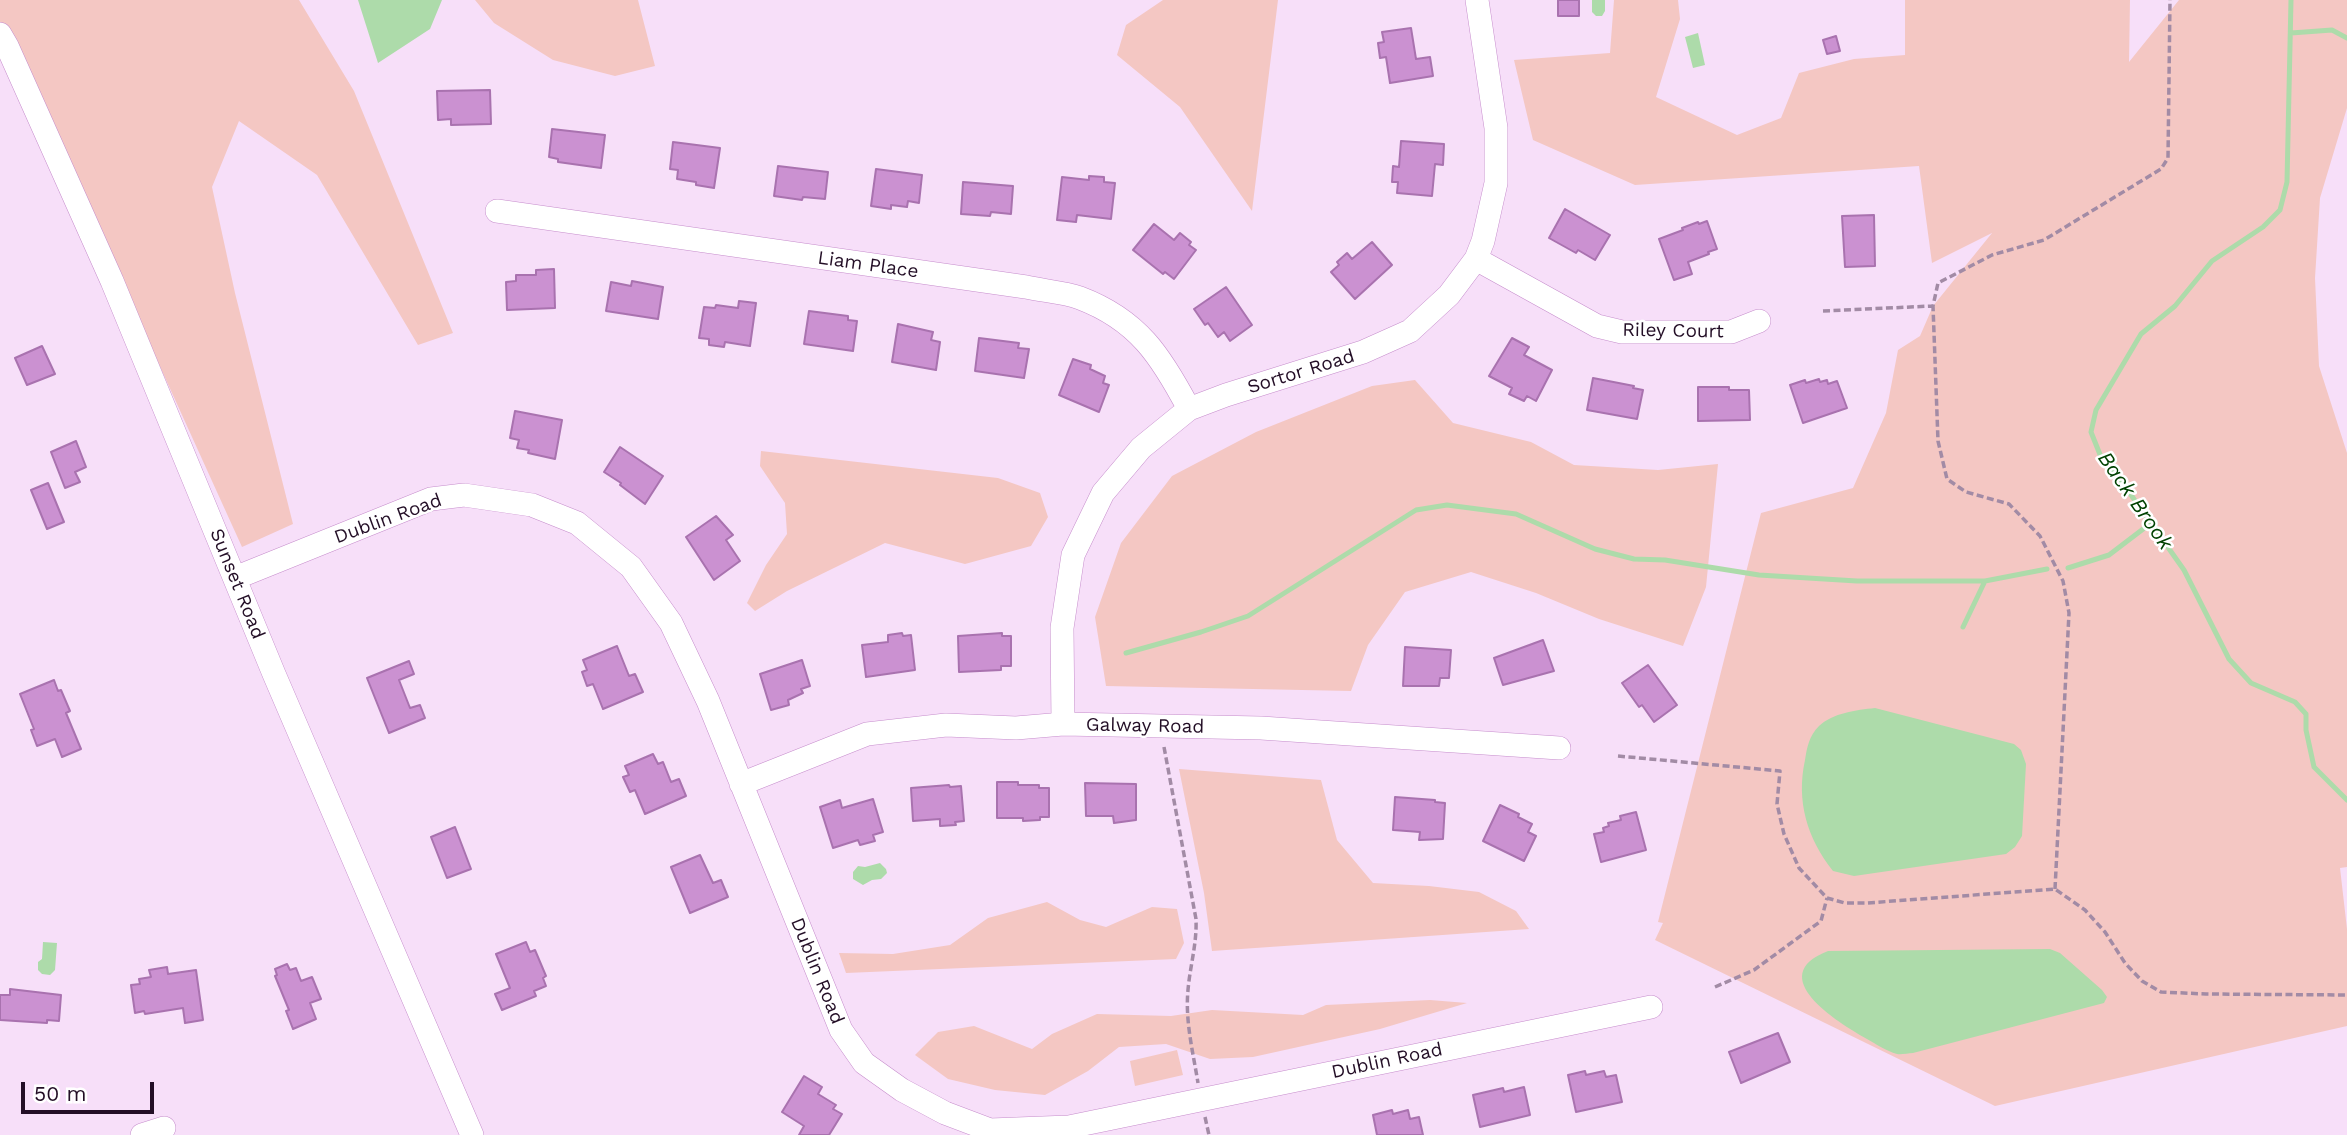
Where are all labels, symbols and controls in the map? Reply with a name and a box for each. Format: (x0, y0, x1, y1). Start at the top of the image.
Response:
street label: Liam Place (816, 247, 920, 283)
street label: Riley Court (1622, 319, 1724, 343)
street label: Sortor Road (1245, 345, 1357, 399)
water label: Back Brook (2092, 447, 2178, 555)
street label: Dublin Road (331, 489, 445, 549)
street label: Sunset Road (205, 525, 269, 643)
street label: Galway Road (1086, 714, 1204, 738)
street label: Dublin Road (785, 914, 849, 1028)
street label: Dublin Road (1329, 1038, 1445, 1084)
scale bar (24, 1068, 158, 1112)
text: 50 m (34, 1081, 86, 1106)

